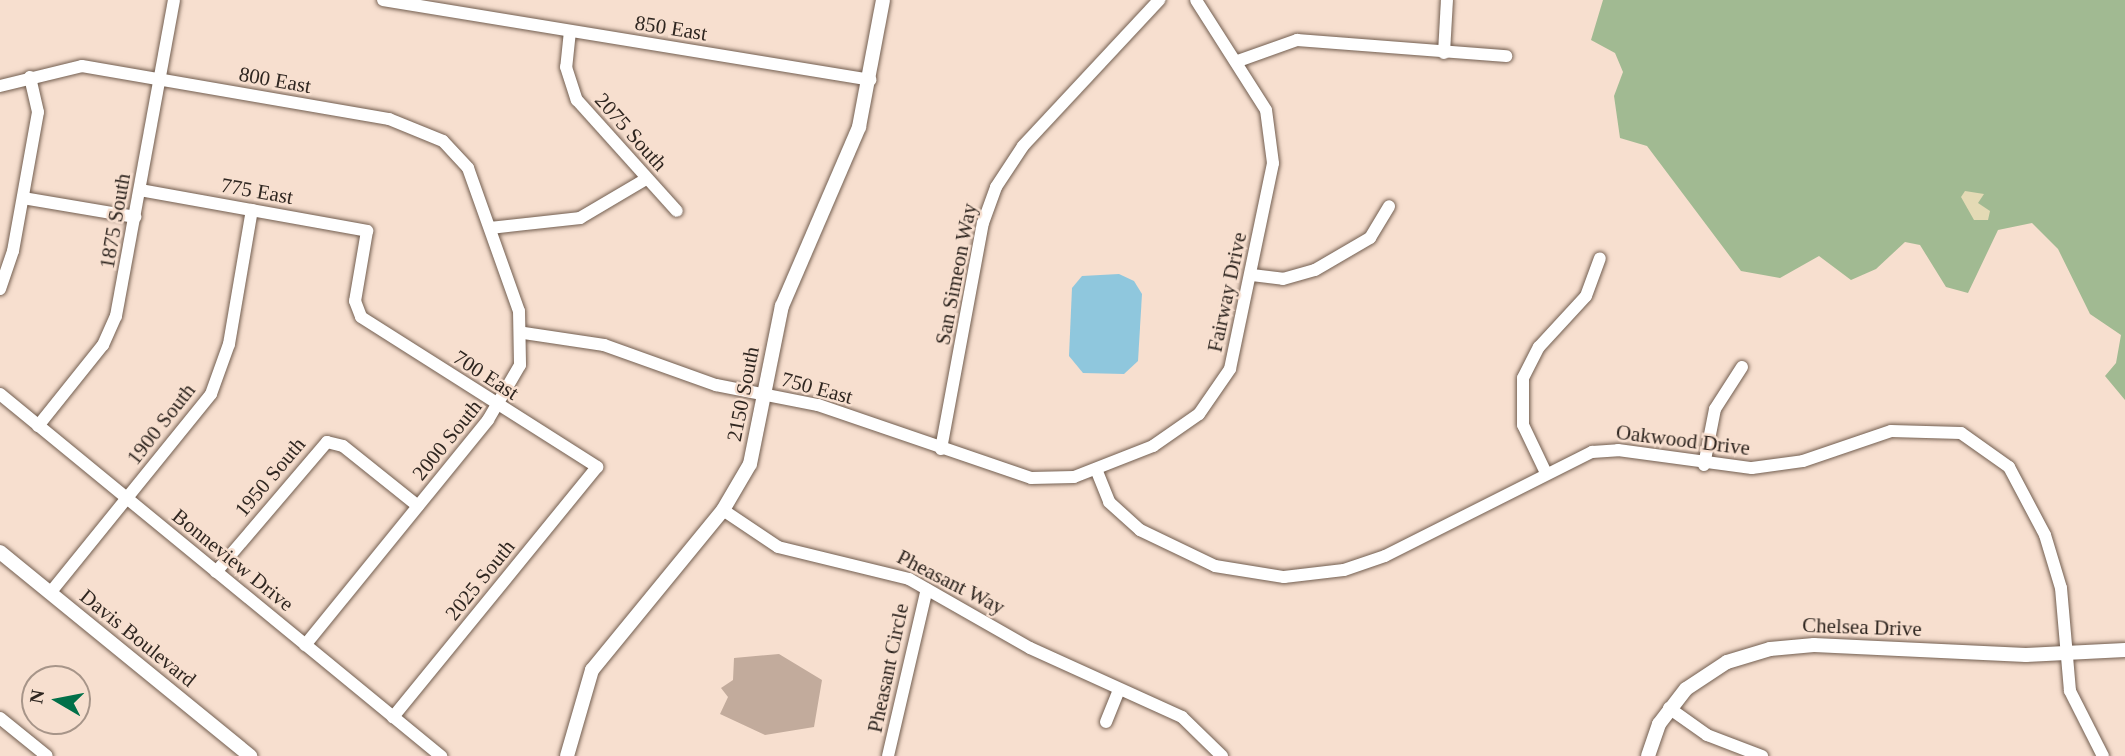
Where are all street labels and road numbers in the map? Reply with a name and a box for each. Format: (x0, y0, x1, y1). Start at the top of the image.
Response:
street label: 850 East (633, 10, 709, 46)
street label: 800 East (237, 61, 313, 99)
street label: 2075 South (589, 88, 673, 176)
street label: 1875 South (94, 171, 136, 271)
street label: 775 East (219, 172, 295, 210)
street label: San Simeon Way (930, 201, 982, 347)
street label: Fairway Drive (1202, 230, 1252, 354)
street label: 2150 South (721, 344, 765, 444)
street label: 700 East (449, 345, 523, 405)
street label: 750 East (779, 366, 855, 410)
street label: 1900 South (121, 378, 201, 470)
street label: 2000 South (407, 395, 487, 485)
street label: Oakwood Drive (1615, 419, 1751, 461)
street label: 1950 South (229, 432, 311, 522)
street label: Bonneview Drive (167, 503, 299, 617)
street label: 2025 South (440, 535, 520, 625)
street label: Pheasant Way (893, 544, 1009, 620)
street label: Davis Boulevard (75, 584, 201, 692)
street label: Pheasant Circle (862, 601, 914, 735)
street label: Chelsea Drive (1802, 612, 1922, 642)

